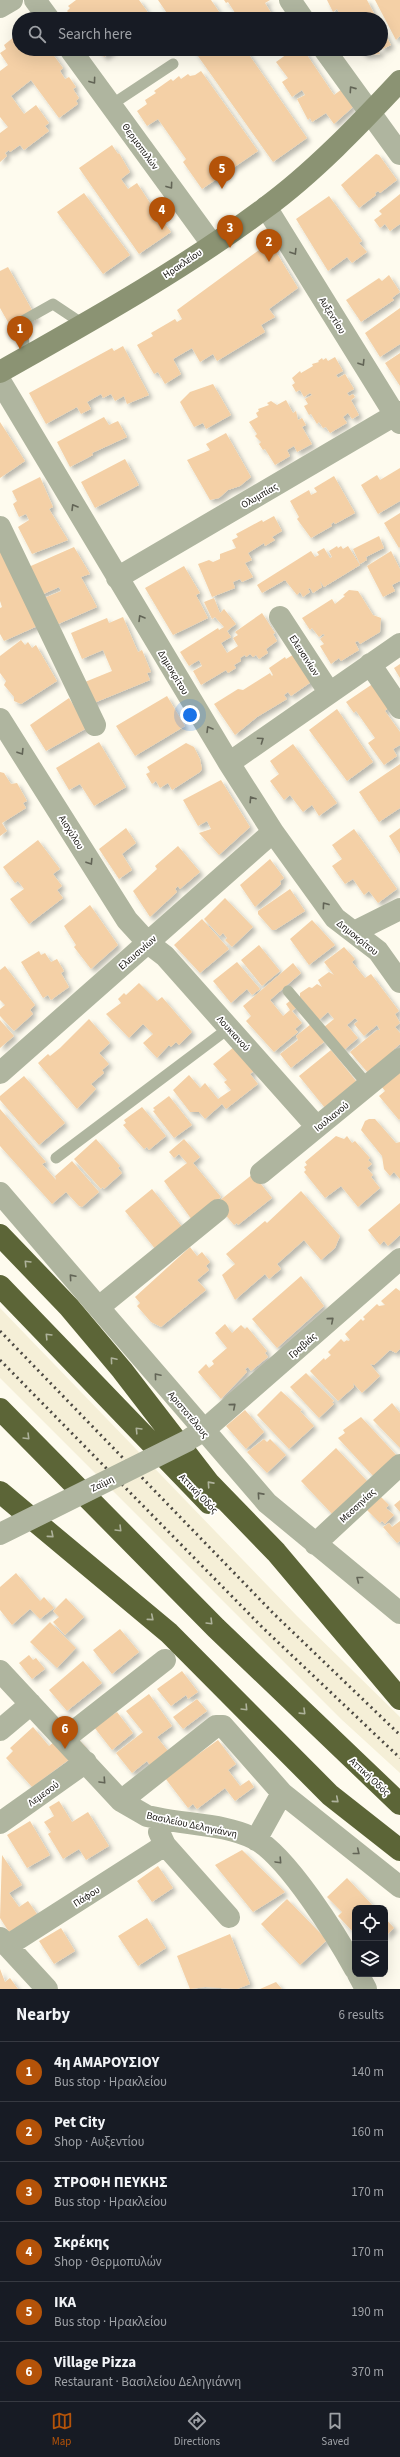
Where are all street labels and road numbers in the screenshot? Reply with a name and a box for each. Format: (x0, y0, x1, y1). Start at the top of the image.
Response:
street label: Θερμοπυλών (118, 120, 162, 173)
street label: Ηρακλείου (160, 246, 205, 282)
street label: Αυξεντίου (315, 294, 349, 337)
street label: Ολυμπίας (239, 479, 281, 512)
street label: Ελευσινίων (286, 632, 323, 679)
street label: Δημοκρίτου (154, 648, 192, 697)
street label: Αισχύλου (55, 813, 87, 852)
street label: Δημοκρίτου (334, 917, 381, 959)
street label: Ελευσινίων (116, 932, 160, 973)
street label: Λουκιανού (213, 1013, 253, 1055)
street label: Ιουλιανού (311, 1098, 352, 1135)
street label: Γραβιάς (286, 1329, 320, 1362)
street label: Αριστοτέλους (164, 1388, 212, 1442)
street label: Αττική Οδός (176, 1471, 221, 1517)
street label: Ζαϊμη (88, 1472, 116, 1496)
street label: Μεσσηνίας (336, 1485, 379, 1526)
street label: Αττική Οδός (346, 1754, 393, 1800)
street label: Λεμεσού (25, 1778, 62, 1810)
street label: Βασιλείου Δεληγιάννη (145, 1809, 238, 1841)
street label: Πάφου (70, 1883, 103, 1911)

